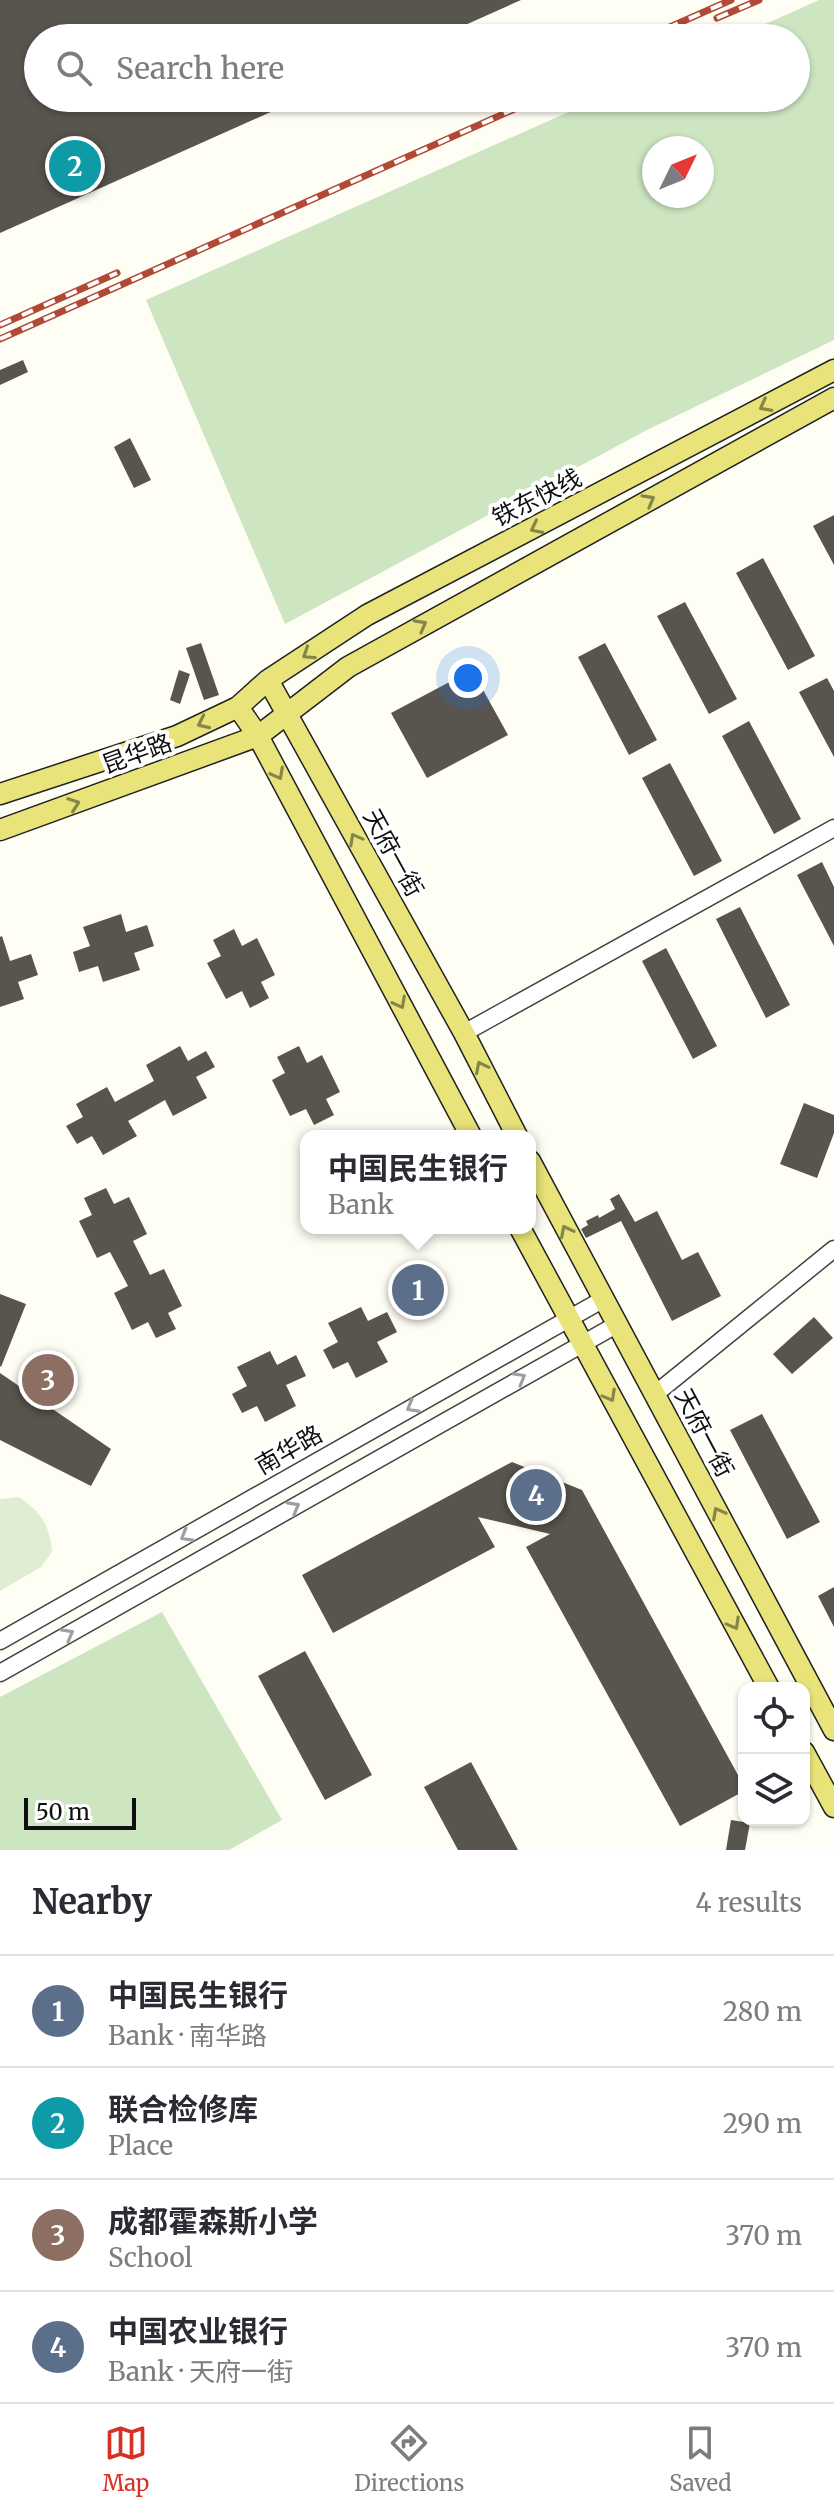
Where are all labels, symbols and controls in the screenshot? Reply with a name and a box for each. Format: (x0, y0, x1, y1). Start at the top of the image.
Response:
search box (24, 24, 810, 112)
icon: search (52, 46, 96, 90)
text: Search here (116, 49, 284, 87)
pin: 2 (49, 136, 101, 196)
north arrow (642, 136, 714, 208)
one-way arrow (759, 397, 774, 412)
street label: 铁东快线 (487, 462, 587, 533)
one-way arrow (641, 495, 655, 510)
one-way arrow (529, 519, 544, 534)
one-way arrow (413, 620, 427, 635)
one-way arrow (303, 644, 317, 659)
your location (448, 658, 488, 698)
one-way arrow (197, 713, 212, 729)
street label: 昆华路 (98, 727, 176, 780)
one-way arrow (268, 765, 283, 780)
one-way arrow (66, 797, 80, 813)
street label: 天府一街 (357, 803, 430, 902)
one-way arrow (350, 833, 365, 847)
one-way arrow (391, 995, 406, 1010)
one-way arrow (476, 1060, 491, 1075)
popup (300, 1130, 536, 1234)
text: 中国民生银行 (328, 1149, 508, 1187)
text: Bank (328, 1188, 394, 1221)
one-way arrow (561, 1225, 576, 1240)
pin: 1 (392, 1260, 444, 1320)
pin: 3 (22, 1350, 74, 1410)
one-way arrow (512, 1372, 526, 1388)
street label: 天府一街 (668, 1383, 741, 1482)
one-way arrow (600, 1387, 615, 1402)
one-way arrow (406, 1397, 421, 1413)
street label: 南华路 (250, 1418, 328, 1481)
pin: 4 (510, 1465, 562, 1525)
one-way arrow (286, 1501, 301, 1516)
one-way arrow (712, 1507, 727, 1521)
one-way arrow (180, 1526, 194, 1541)
one-way arrow (725, 1616, 740, 1630)
one-way arrow (59, 1628, 74, 1644)
map controls (738, 1682, 810, 1826)
button: locate (738, 1682, 810, 1754)
button: layers (738, 1754, 810, 1826)
scale bar (24, 1794, 136, 1830)
text: 50 m (36, 1798, 90, 1826)
text: Nearby (32, 1881, 152, 1923)
text: 4 results (695, 1886, 802, 1919)
text: 中国民生银行 (108, 1976, 288, 2014)
text: 1 (52, 1995, 64, 2028)
text: 280 m (723, 1995, 802, 2028)
text: Bank · 南华路 (108, 2019, 267, 2052)
text: 联合检修库 (108, 2090, 258, 2128)
text: 2 (50, 2107, 66, 2140)
text: 290 m (723, 2107, 802, 2140)
text: Place (108, 2129, 173, 2162)
text: 成都霍森斯小学 (108, 2202, 318, 2240)
text: 3 (51, 2219, 65, 2252)
text: 370 m (725, 2219, 802, 2252)
text: School (108, 2241, 193, 2274)
text: 中国农业银行 (108, 2312, 288, 2350)
text: 4 (50, 2331, 66, 2364)
text: 370 m (725, 2331, 802, 2364)
text: Bank · 天府一街 (108, 2355, 293, 2388)
tab: Map (102, 2421, 149, 2497)
tab: Directions (354, 2421, 464, 2497)
tab: Saved (669, 2421, 732, 2497)

